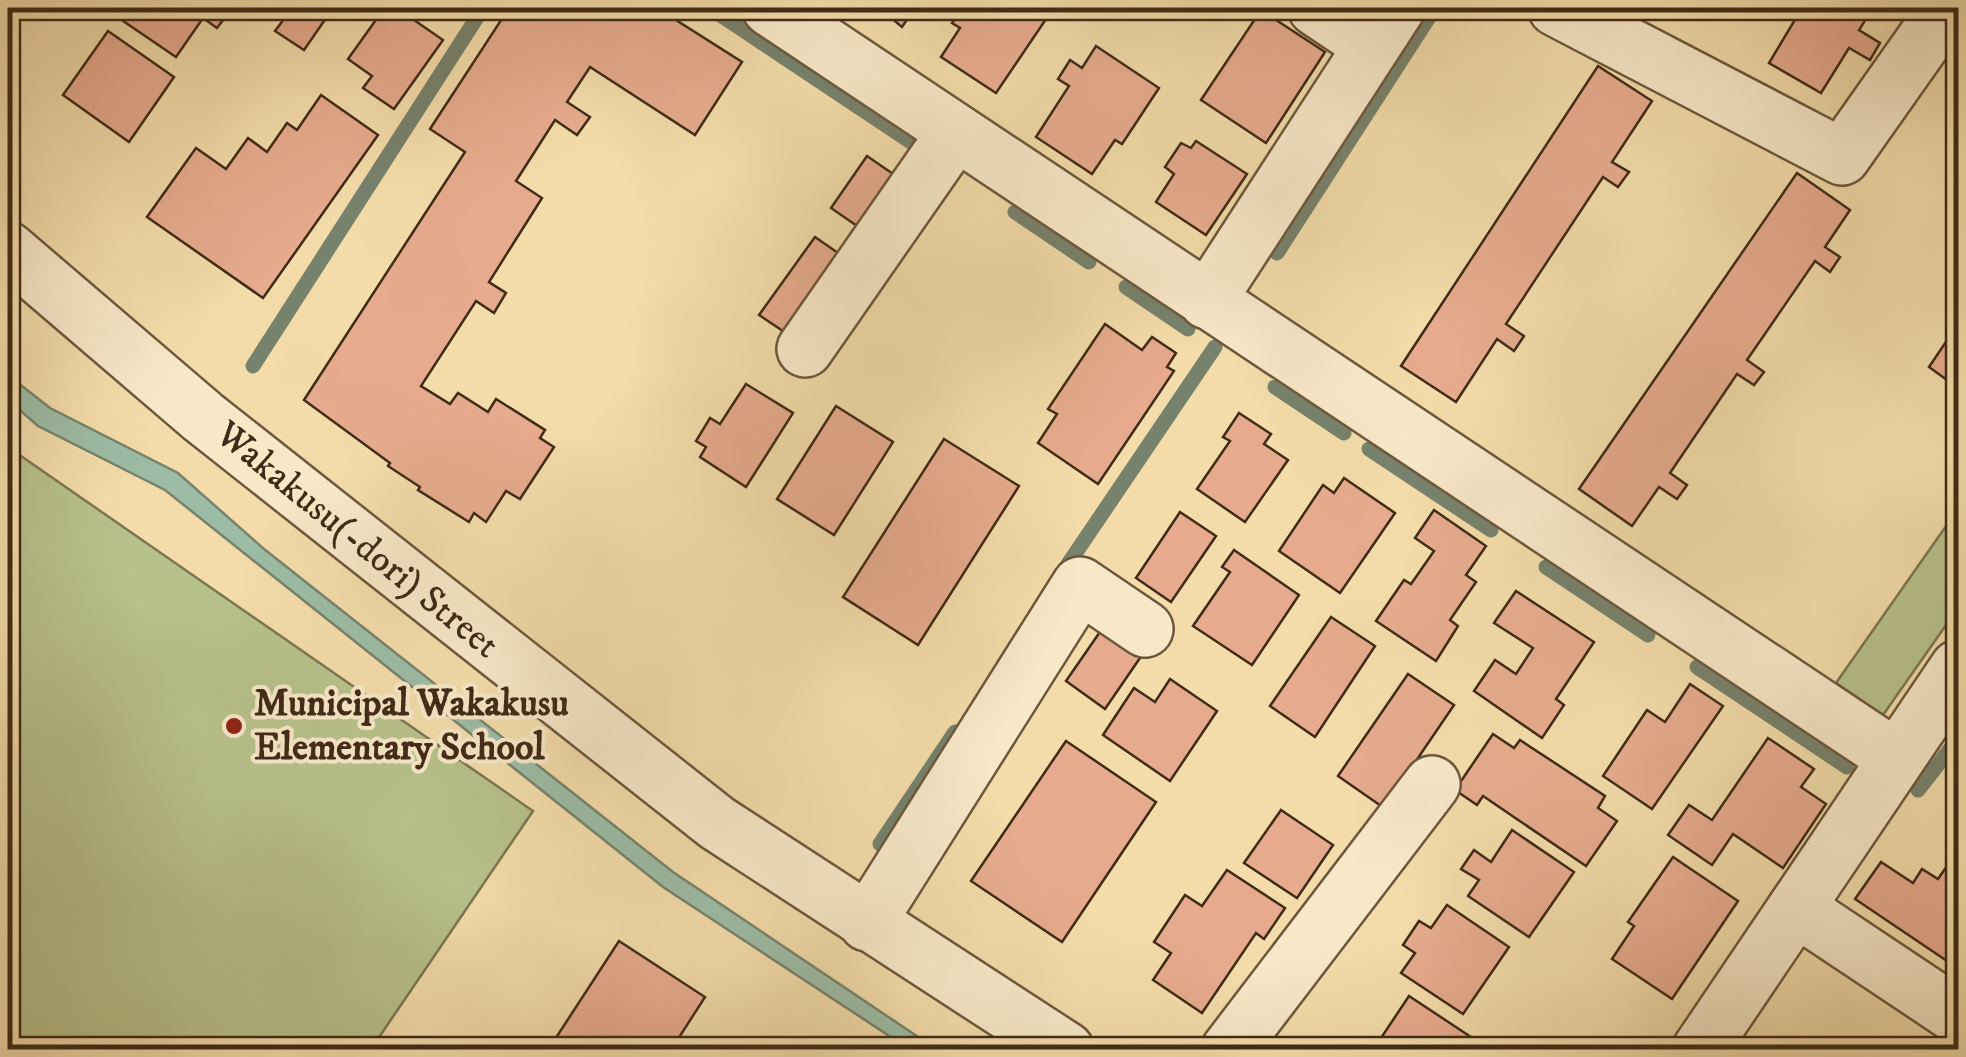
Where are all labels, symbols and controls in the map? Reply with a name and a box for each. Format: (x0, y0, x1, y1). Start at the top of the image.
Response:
street label: Wakakusu(-dori) Street (204, 410, 509, 669)
place label: Municipal Wakakusu Elementary School (254, 680, 569, 772)
marker: Municipal Wakakusu Elementary School (223, 715, 245, 737)

